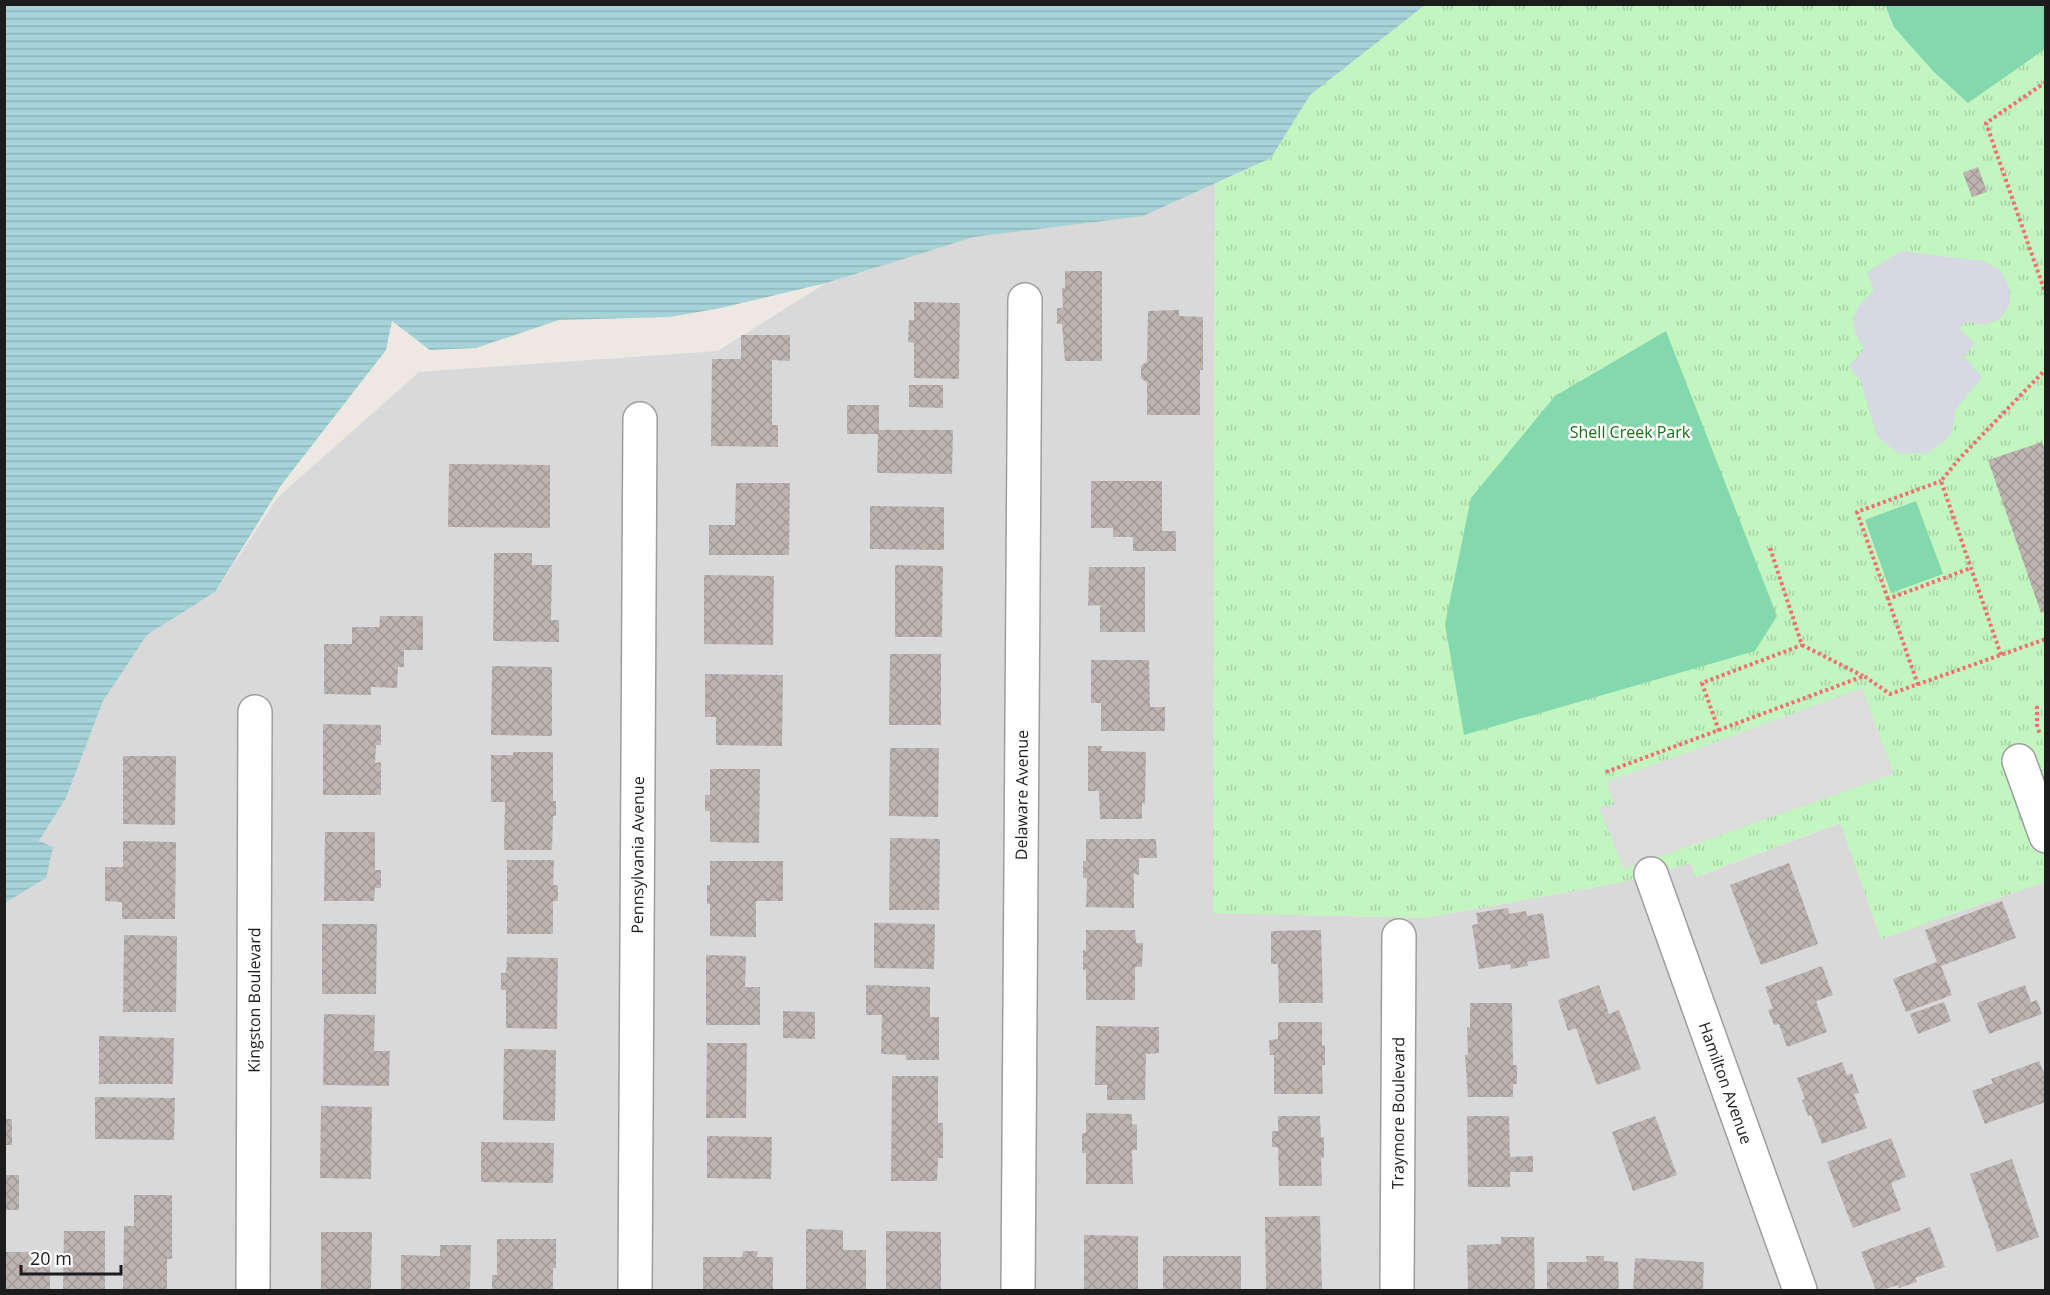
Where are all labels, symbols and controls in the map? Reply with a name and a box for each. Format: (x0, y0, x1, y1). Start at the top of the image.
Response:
park label: Shell Creek Park (1570, 421, 1691, 443)
street label: Delaware Avenue (1010, 730, 1033, 860)
street label: Pennsylvania Avenue (626, 776, 649, 934)
street label: Kingston Boulevard (243, 927, 265, 1073)
street label: Hamilton Avenue (1694, 1019, 1758, 1147)
street label: Traymore Boulevard (1387, 1037, 1409, 1189)
scale bar (21, 1238, 122, 1276)
text: 20 m (30, 1246, 72, 1270)

